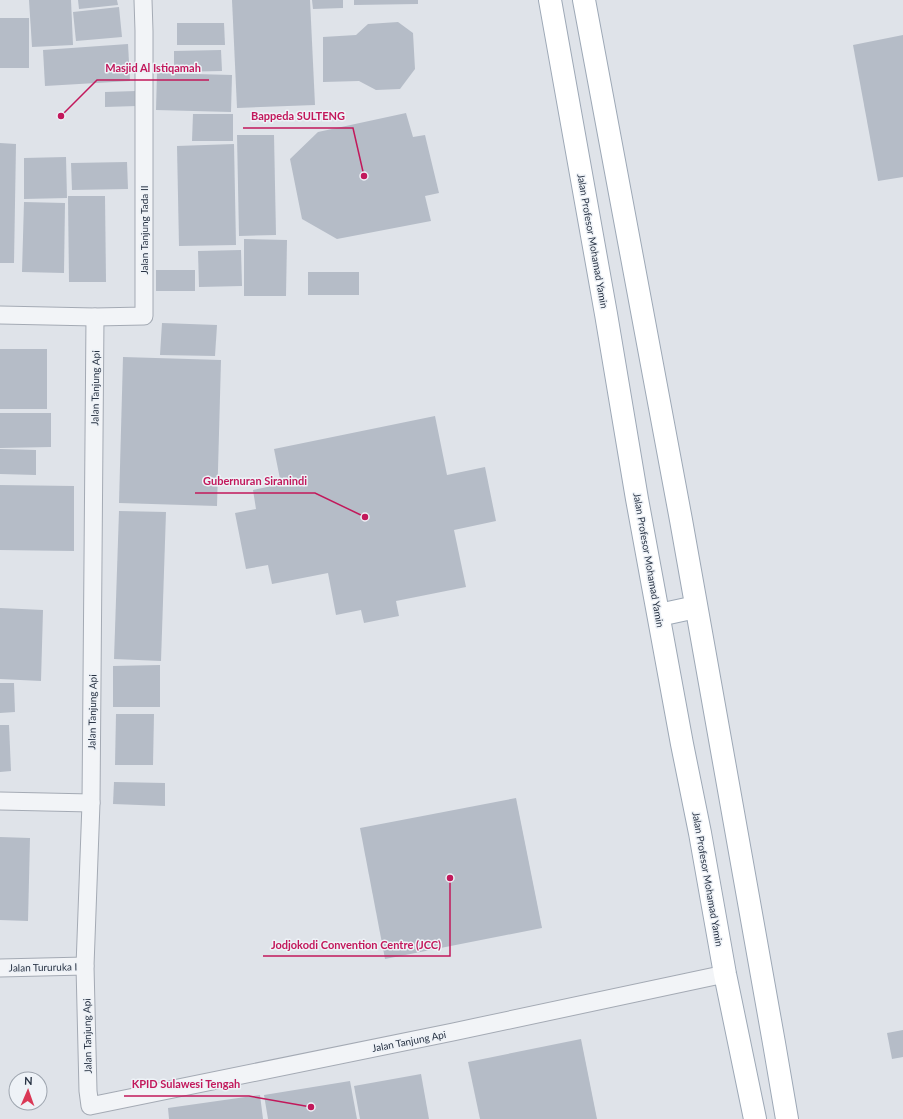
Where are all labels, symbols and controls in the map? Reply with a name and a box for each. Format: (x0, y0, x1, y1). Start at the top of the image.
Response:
callout: Masjid Al Istiqamah (97, 57, 209, 80)
text: Masjid Al Istiqamah (105, 61, 201, 74)
callout: Bappeda SULTENG (243, 105, 353, 128)
text: Bappeda SULTENG (251, 109, 345, 122)
street label: Jalan Profesor Mohamad Yamin (575, 173, 611, 309)
street label: Jalan Tanjung Tada II (138, 186, 150, 274)
street label: Jalan Tanjung Api (88, 350, 102, 426)
callout: Gubernuran Siranindi (195, 470, 315, 493)
text: Gubernuran Siranindi (203, 474, 307, 487)
street label: Jalan Profesor Mohamad Yamin (631, 492, 667, 628)
street label: Jalan Tanjung Api (85, 674, 99, 750)
street label: Jalan Profesor Mohamad Yamin (690, 811, 726, 947)
callout: Jodjokodi Convention Centre (JCC) (263, 933, 450, 956)
text: Jodjokodi Convention Centre (JCC) (271, 938, 441, 951)
street label: Jalan Tururuka I (9, 960, 77, 974)
street label: Jalan Tanjung Api (80, 998, 94, 1074)
street label: Jalan Tanjung Api (371, 1028, 447, 1054)
north arrow (8, 1071, 48, 1111)
callout: KPID Sulawesi Tengah (124, 1073, 249, 1096)
text: N (24, 1074, 33, 1087)
text: KPID Sulawesi Tengah (132, 1077, 240, 1090)

